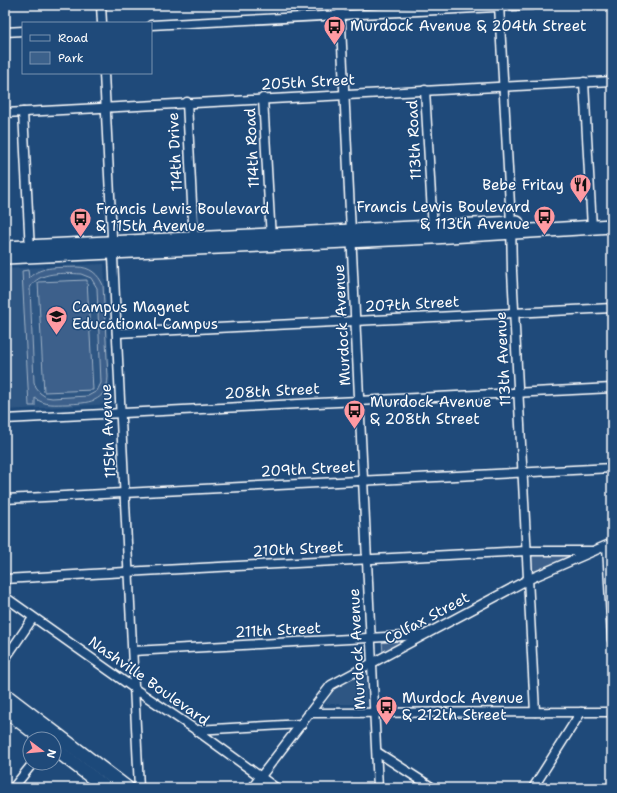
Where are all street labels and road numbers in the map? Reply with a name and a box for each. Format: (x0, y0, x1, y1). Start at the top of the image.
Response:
street label: 205th Street (260, 70, 356, 94)
street label: 113th Road (402, 99, 426, 180)
street label: 114th Road (240, 107, 264, 189)
street label: 114th Drive (163, 112, 187, 192)
street label: Murdock Avenue (329, 264, 355, 386)
street label: 207th Street (364, 292, 460, 316)
street label: 113th Avenue (491, 311, 515, 407)
street label: 208th Street (224, 379, 320, 403)
street label: 115th Avenue (96, 383, 120, 479)
street label: 209th Street (260, 457, 356, 481)
street label: 210th Street (252, 537, 344, 561)
street label: Colfax Street (381, 587, 473, 649)
street label: Murdock Avenue (344, 588, 370, 710)
street label: 211th Street (234, 618, 322, 642)
street label: Nashville Boulevard (84, 632, 214, 731)

